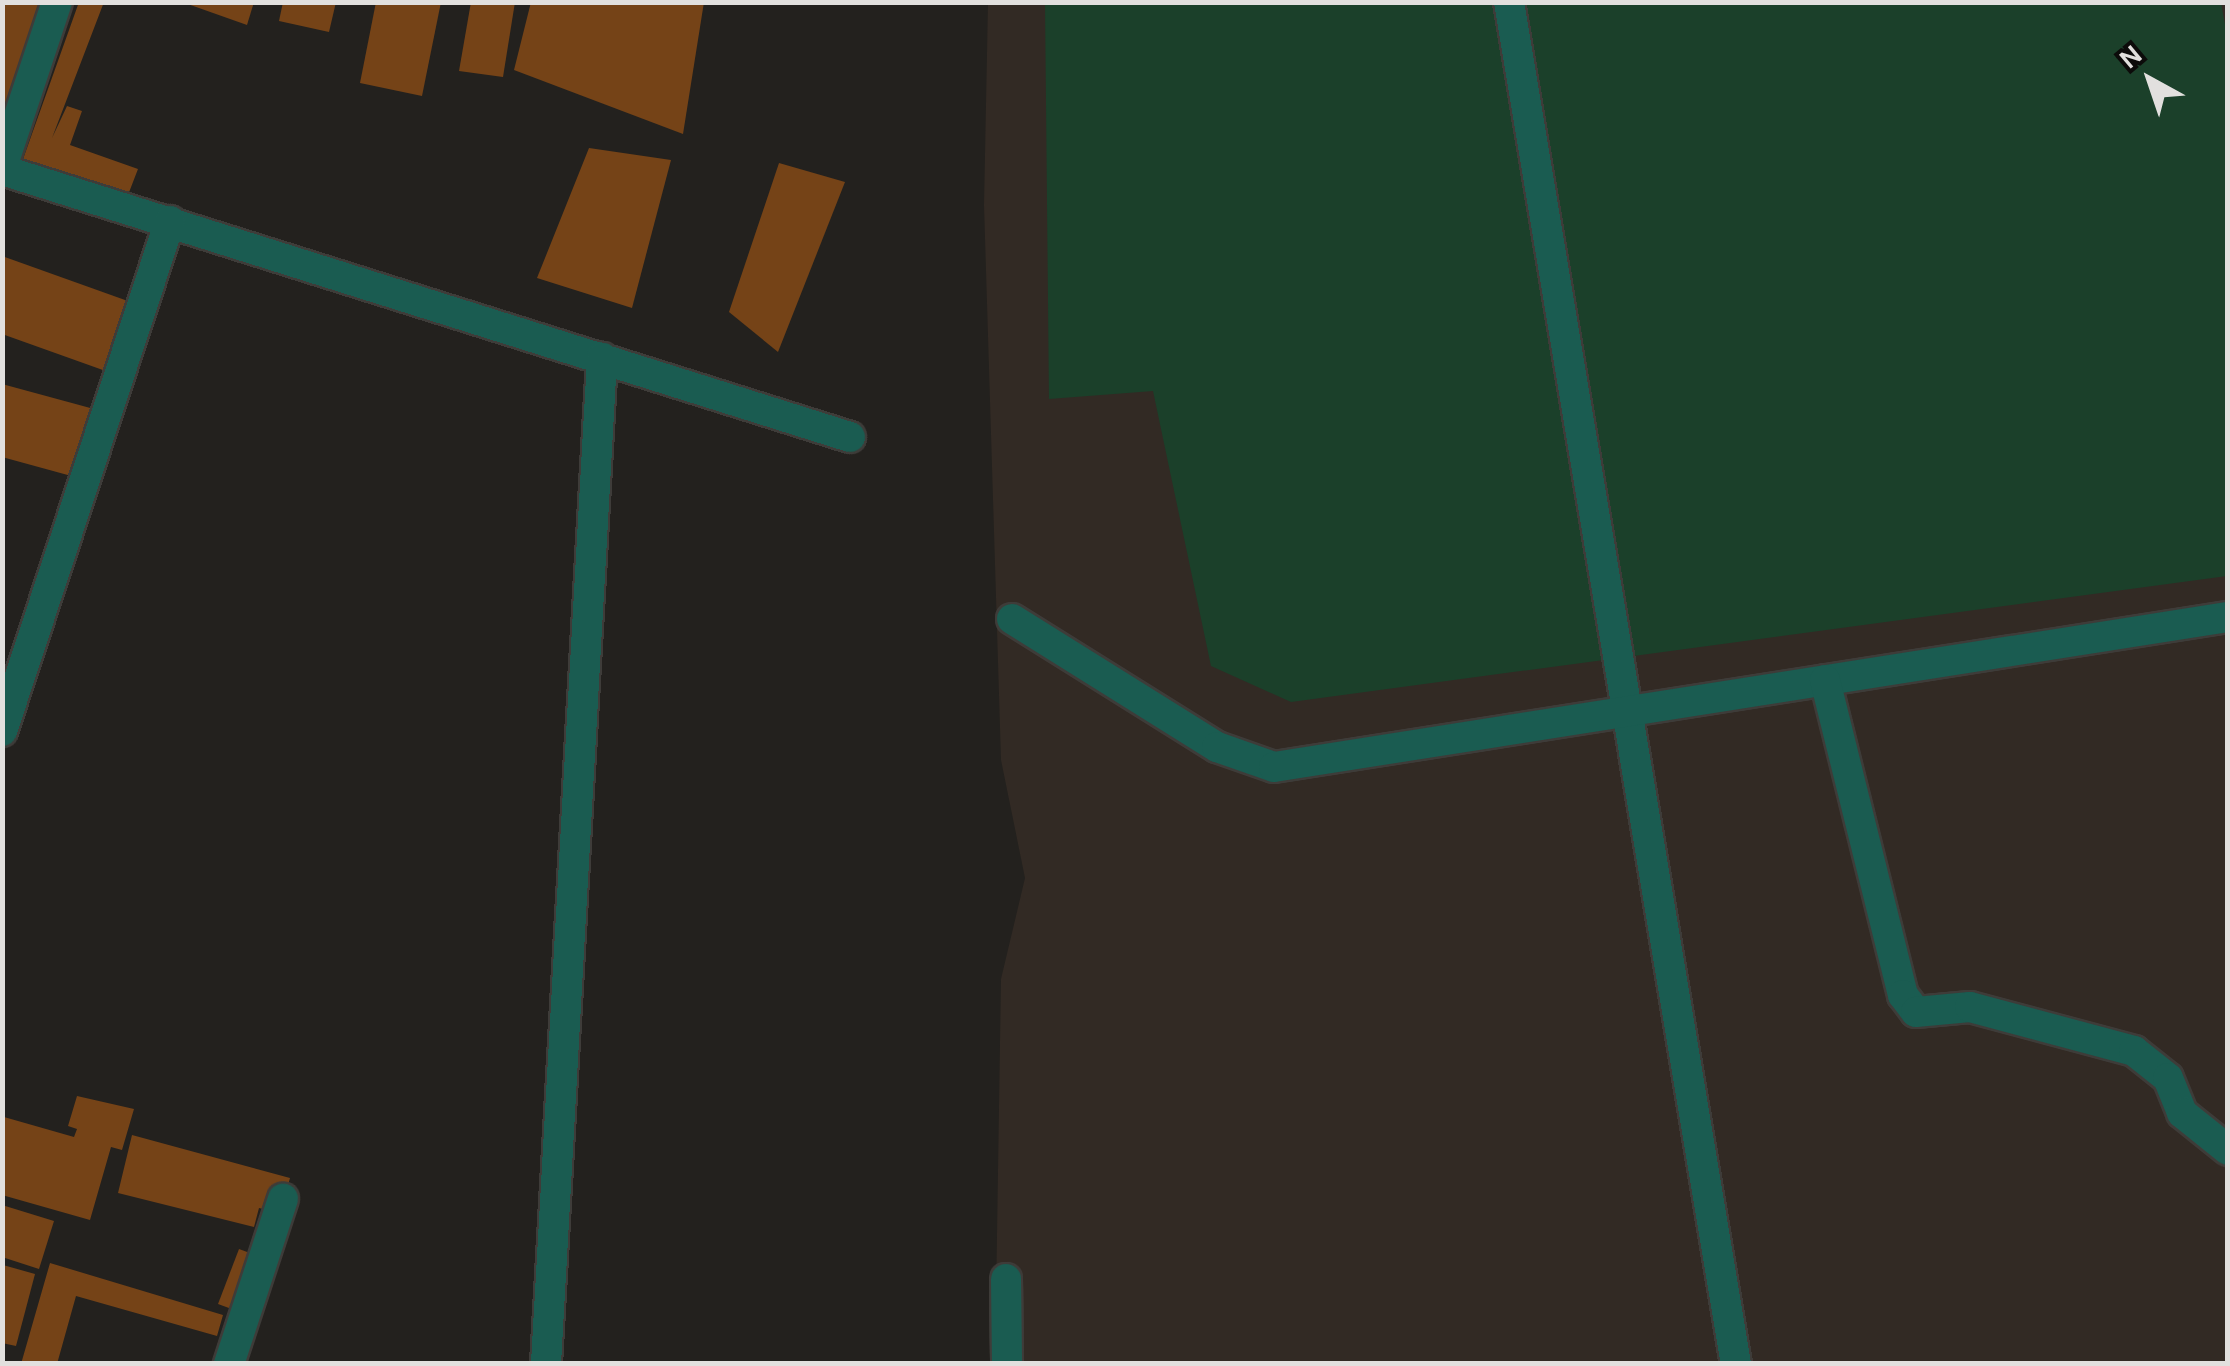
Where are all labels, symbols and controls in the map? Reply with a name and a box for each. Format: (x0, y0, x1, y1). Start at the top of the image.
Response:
north arrow (2100, 30, 2200, 130)
text: N (2112, 38, 2149, 76)

